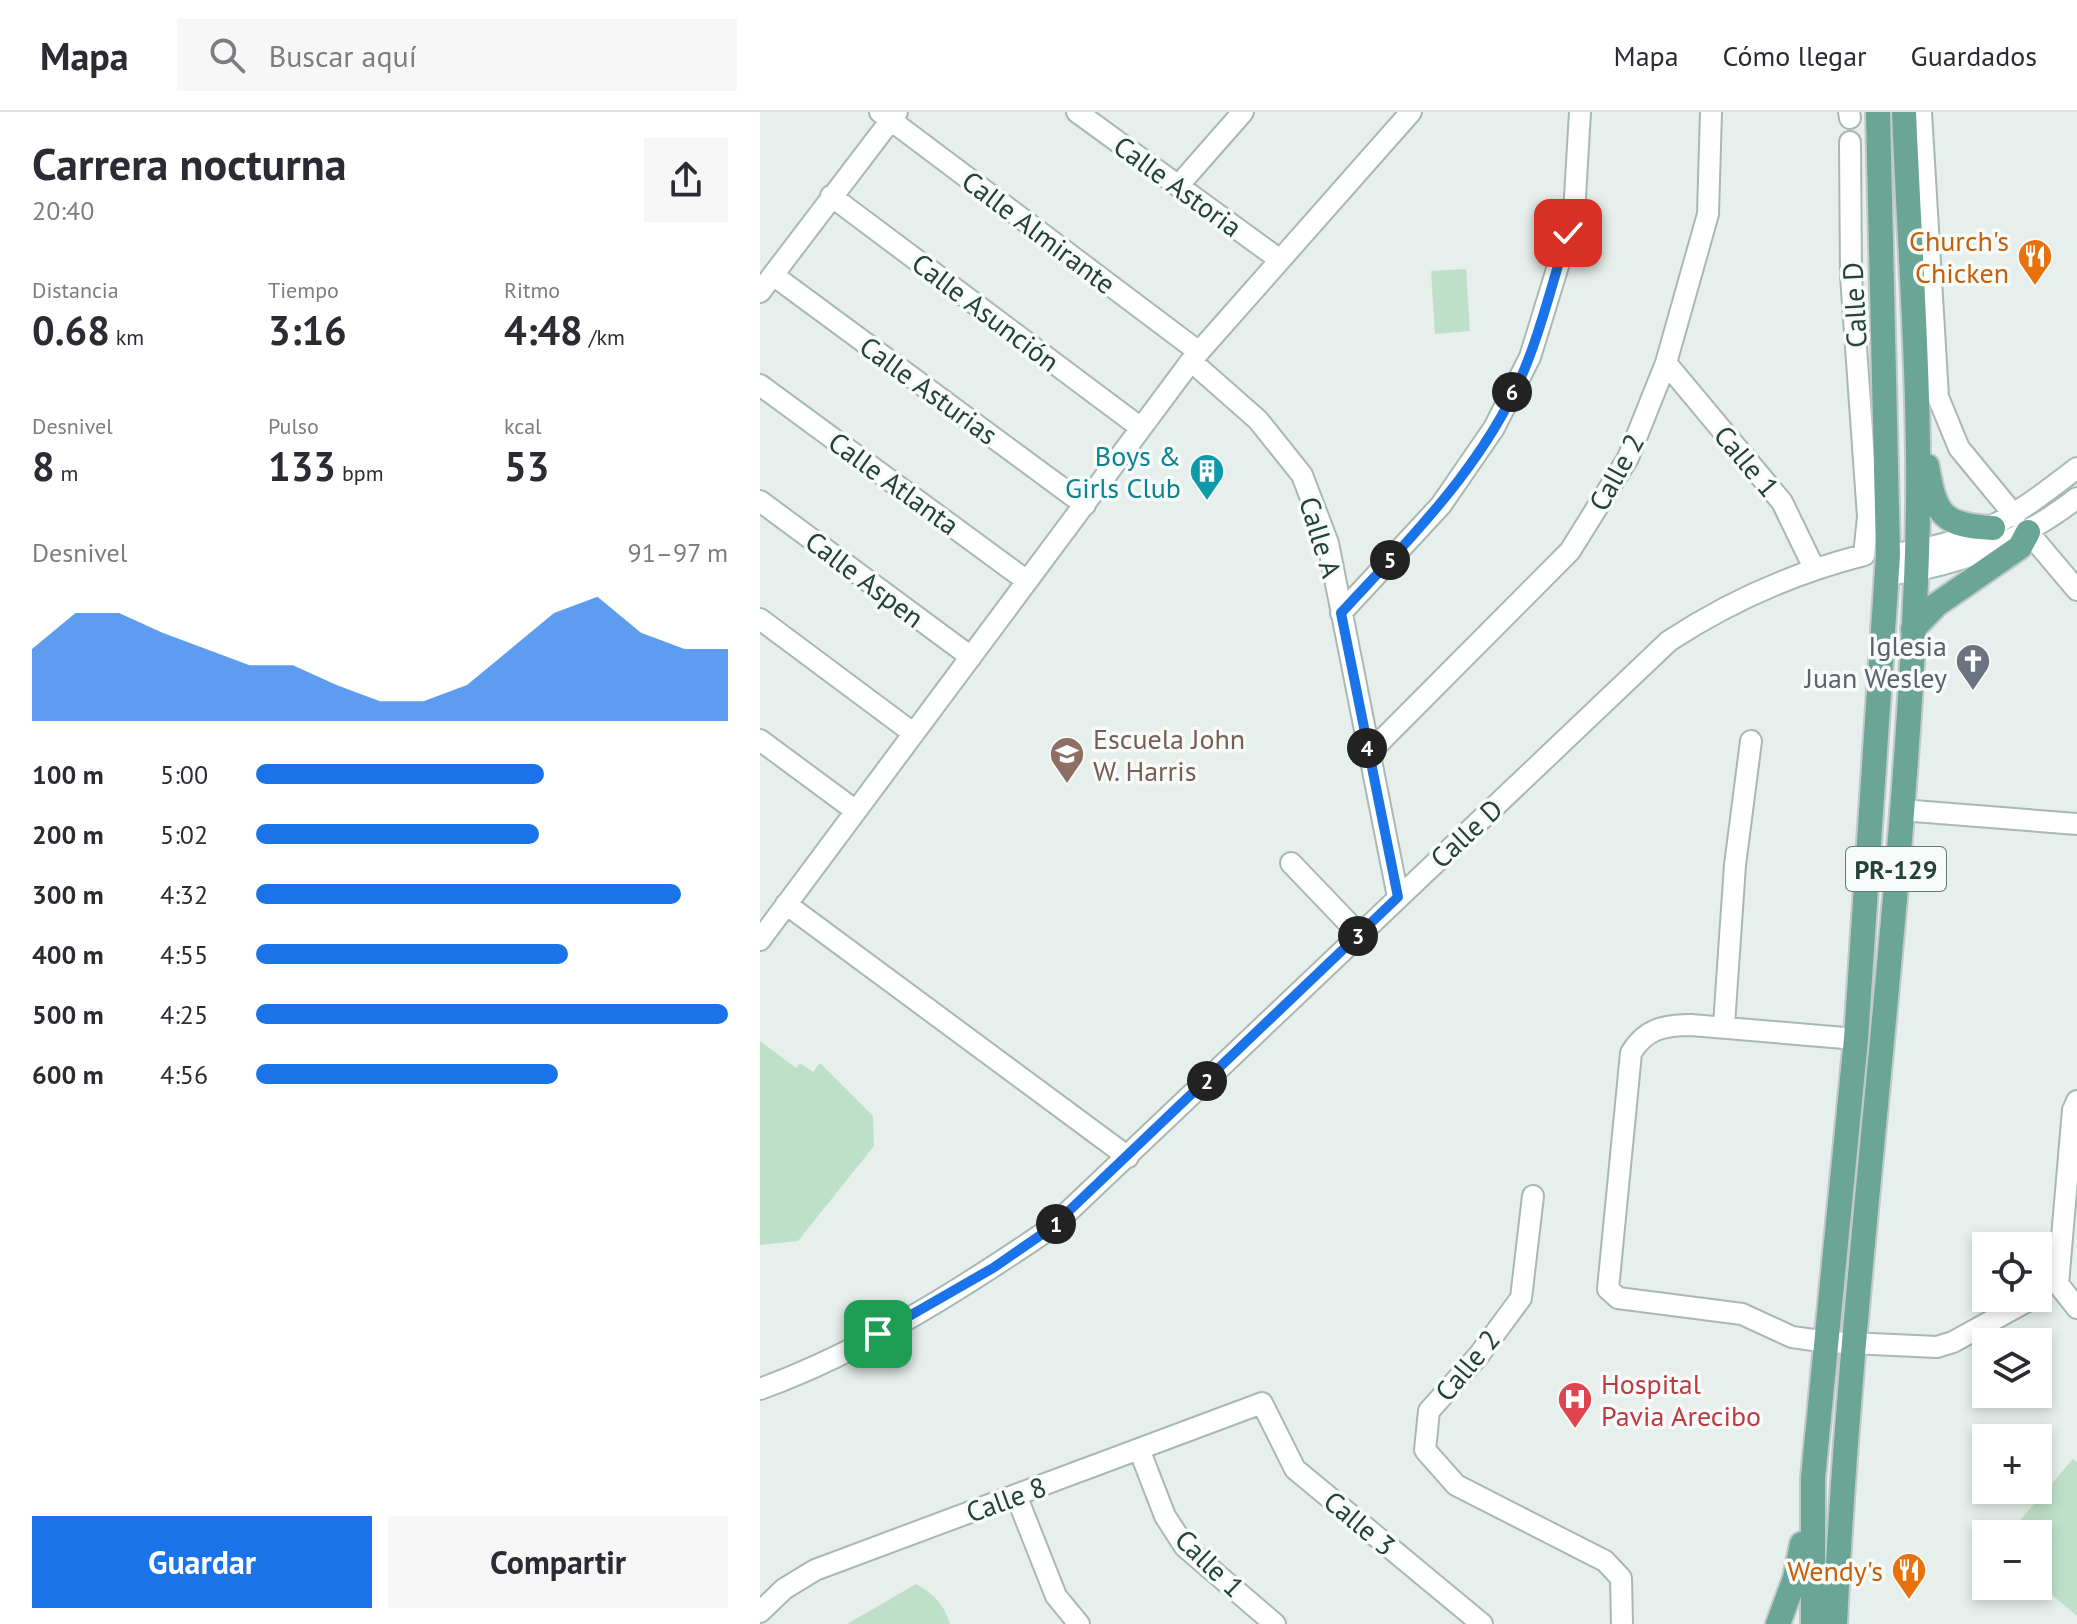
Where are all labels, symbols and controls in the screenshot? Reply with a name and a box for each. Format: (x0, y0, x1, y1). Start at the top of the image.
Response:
search box (177, 19, 737, 91)
text: Mapa (40, 31, 129, 80)
icon: search (205, 33, 249, 77)
text: Buscar aquí (269, 36, 417, 75)
text: Mapa (1614, 37, 1679, 74)
text: Cómo llegar (1723, 37, 1867, 74)
text: Guardados (1911, 37, 2037, 74)
street label: Calle Astoria (1107, 127, 1249, 245)
text: Carrera nocturna (32, 135, 347, 192)
button: share (644, 138, 728, 222)
street label: Calle Almirante (955, 162, 1123, 302)
text: 20:40 (32, 194, 94, 227)
pin (1534, 199, 1602, 267)
icon: check (1546, 211, 1590, 255)
place label: Church's Chicken (1909, 222, 2009, 291)
restaurant icon: Church's Chicken (2016, 237, 2054, 287)
street label: Calle Asunción (905, 244, 1067, 380)
street label: Calle D (1833, 261, 1875, 349)
text: Distancia (32, 276, 119, 304)
text: Tiempo (268, 276, 339, 304)
text: Ritmo (504, 276, 560, 304)
text: 0.68 (32, 304, 110, 356)
text: 3:16 (268, 304, 347, 356)
text: 4:48 (504, 304, 583, 356)
text: km (110, 323, 144, 351)
text: /km (583, 323, 625, 351)
street label: Calle Asturias (853, 327, 1005, 453)
pin: 6 (1492, 372, 1532, 412)
text: 6 (1506, 378, 1518, 406)
text: Desnivel (32, 412, 113, 440)
text: Pulso (268, 412, 319, 440)
text: kcal (504, 412, 542, 440)
street label: Calle 1 (1706, 417, 1788, 505)
street label: Calle Atlanta (821, 423, 967, 543)
street label: Calle 2 (1580, 427, 1652, 517)
place label: Boys & Girls Club (1065, 437, 1181, 506)
text: 8 (32, 440, 55, 492)
text: 133 (268, 440, 336, 492)
text: 53 (504, 440, 549, 492)
building icon: Boys & Girls Club (1188, 452, 1226, 502)
text: m (55, 459, 78, 487)
text: bpm (336, 459, 384, 487)
street label: Calle A (1291, 492, 1351, 583)
street label: Calle Aspen (798, 522, 932, 636)
text: Desnivel (32, 536, 127, 569)
text: 91–97 m (628, 536, 728, 569)
pin: 5 (1370, 540, 1410, 580)
text: 5 (1384, 546, 1396, 574)
place label: Iglesia Juan Wesley (1804, 627, 1947, 696)
church icon: Iglesia Juan Wesley (1954, 642, 1992, 692)
place label: Escuela John W. Harris (1093, 720, 1245, 789)
pin: 4 (1347, 728, 1387, 768)
text: 4 (1361, 734, 1373, 762)
school or university icon: Escuela John W. Harris (1048, 735, 1086, 785)
text: 100 m (32, 758, 104, 791)
text: 5:00 (160, 758, 208, 791)
street label: Calle D (1422, 790, 1510, 876)
text: 200 m (32, 818, 104, 851)
text: 5:02 (160, 818, 208, 851)
road number: PR-129 (1846, 847, 1946, 891)
text: 300 m (32, 878, 104, 911)
text: 4:32 (160, 878, 208, 911)
pin: 3 (1338, 916, 1378, 956)
text: 3 (1352, 922, 1364, 950)
text: 400 m (32, 938, 104, 971)
text: 4:55 (160, 938, 208, 971)
text: 500 m (32, 998, 104, 1031)
text: 4:25 (160, 998, 208, 1031)
text: 600 m (32, 1058, 104, 1091)
text: 4:56 (160, 1058, 208, 1091)
pin: 2 (1187, 1061, 1227, 1101)
text: 2 (1201, 1067, 1213, 1095)
pin: 1 (1036, 1204, 1076, 1244)
text: 1 (1050, 1210, 1062, 1238)
map controls (1972, 1232, 2052, 1600)
button: locate (1972, 1232, 2052, 1312)
pin (844, 1300, 912, 1368)
icon: arrive (856, 1312, 900, 1356)
street label: Calle 2 (1426, 1321, 1508, 1409)
button: layers (1972, 1328, 2052, 1408)
place label: Hospital Pavia Arecibo (1601, 1365, 1761, 1434)
hospital icon: Hospital Pavia Arecibo (1556, 1380, 1594, 1430)
button: + (1972, 1424, 2052, 1504)
street label: Calle 8 (961, 1467, 1051, 1531)
street label: Calle 3 (1316, 1482, 1404, 1564)
button: Guardar (32, 1516, 372, 1608)
button: Compartir (388, 1516, 728, 1608)
button: − (1972, 1520, 2052, 1600)
street label: Calle 1 (1167, 1521, 1253, 1605)
restaurant icon: Wendy's (1890, 1551, 1928, 1601)
place label: Wendy's (1787, 1552, 1883, 1589)

